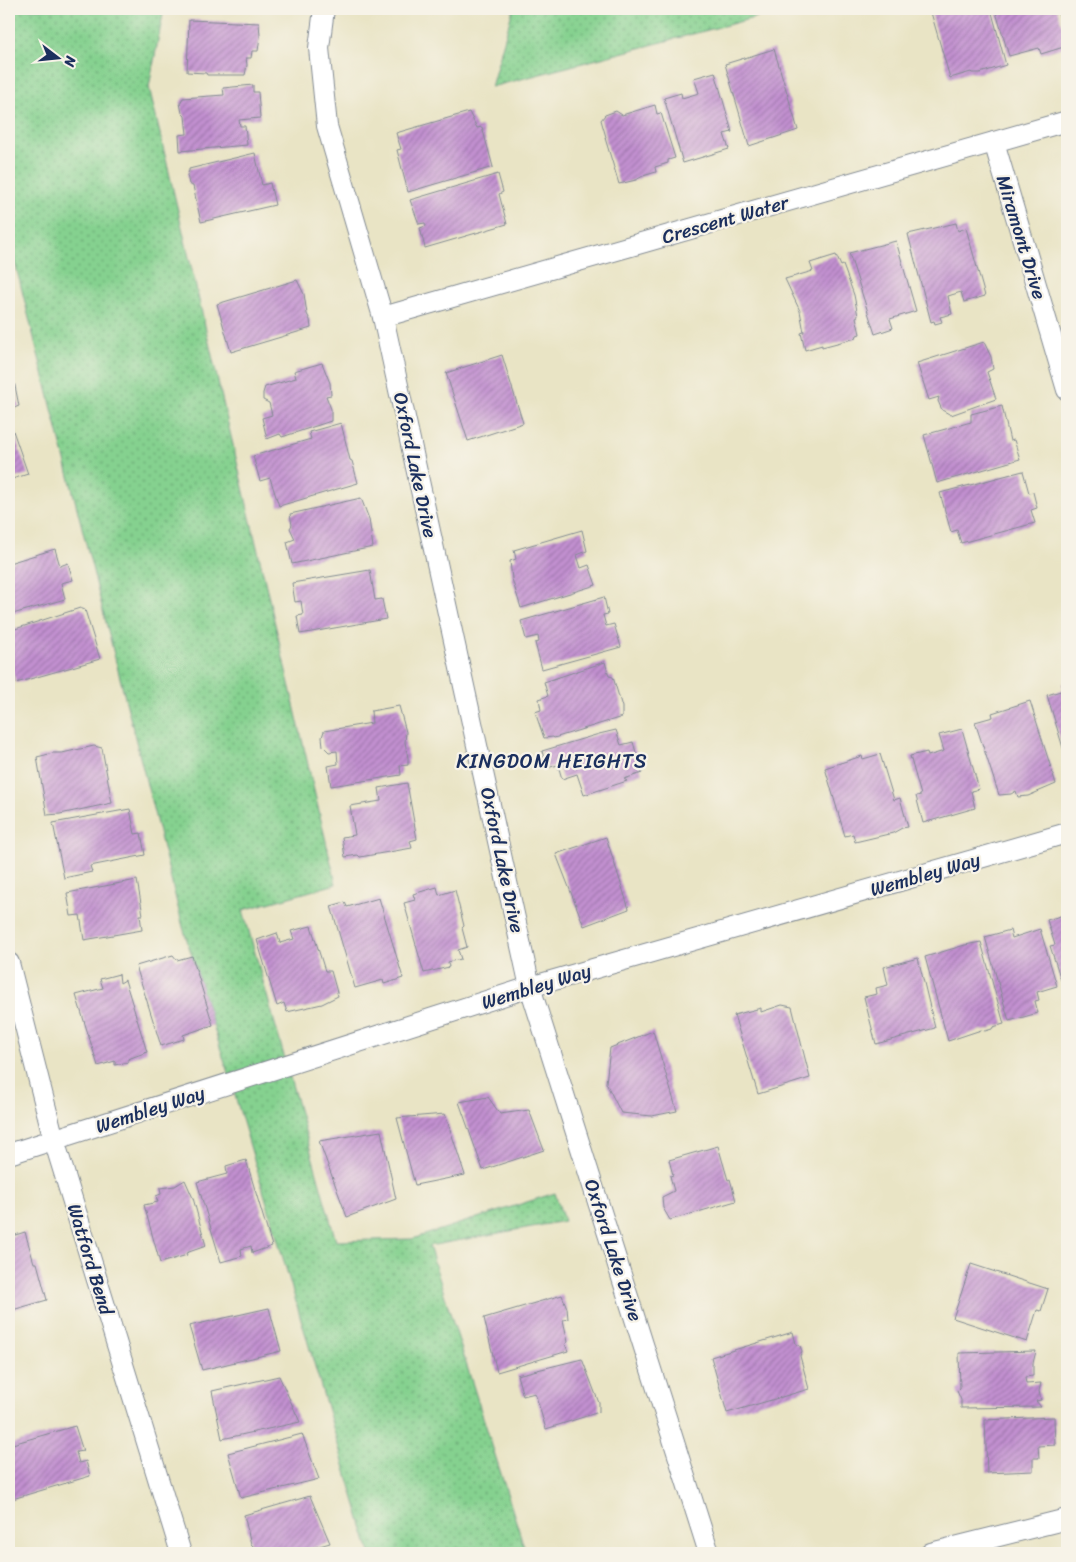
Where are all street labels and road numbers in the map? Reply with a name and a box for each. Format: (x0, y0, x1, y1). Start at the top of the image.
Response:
street label: Miramont Drive (987, 171, 1056, 304)
street label: Crescent Water (658, 185, 793, 253)
street label: Oxford Lake Drive (384, 389, 447, 541)
street label: Oxford Lake Drive (471, 784, 534, 936)
street label: Wembley Way (866, 843, 984, 906)
street label: Wembley Way (477, 954, 595, 1019)
street label: Wembley Way (91, 1076, 209, 1143)
street label: Oxford Lake Drive (575, 1175, 652, 1326)
street label: Watford Bend (58, 1200, 124, 1321)

